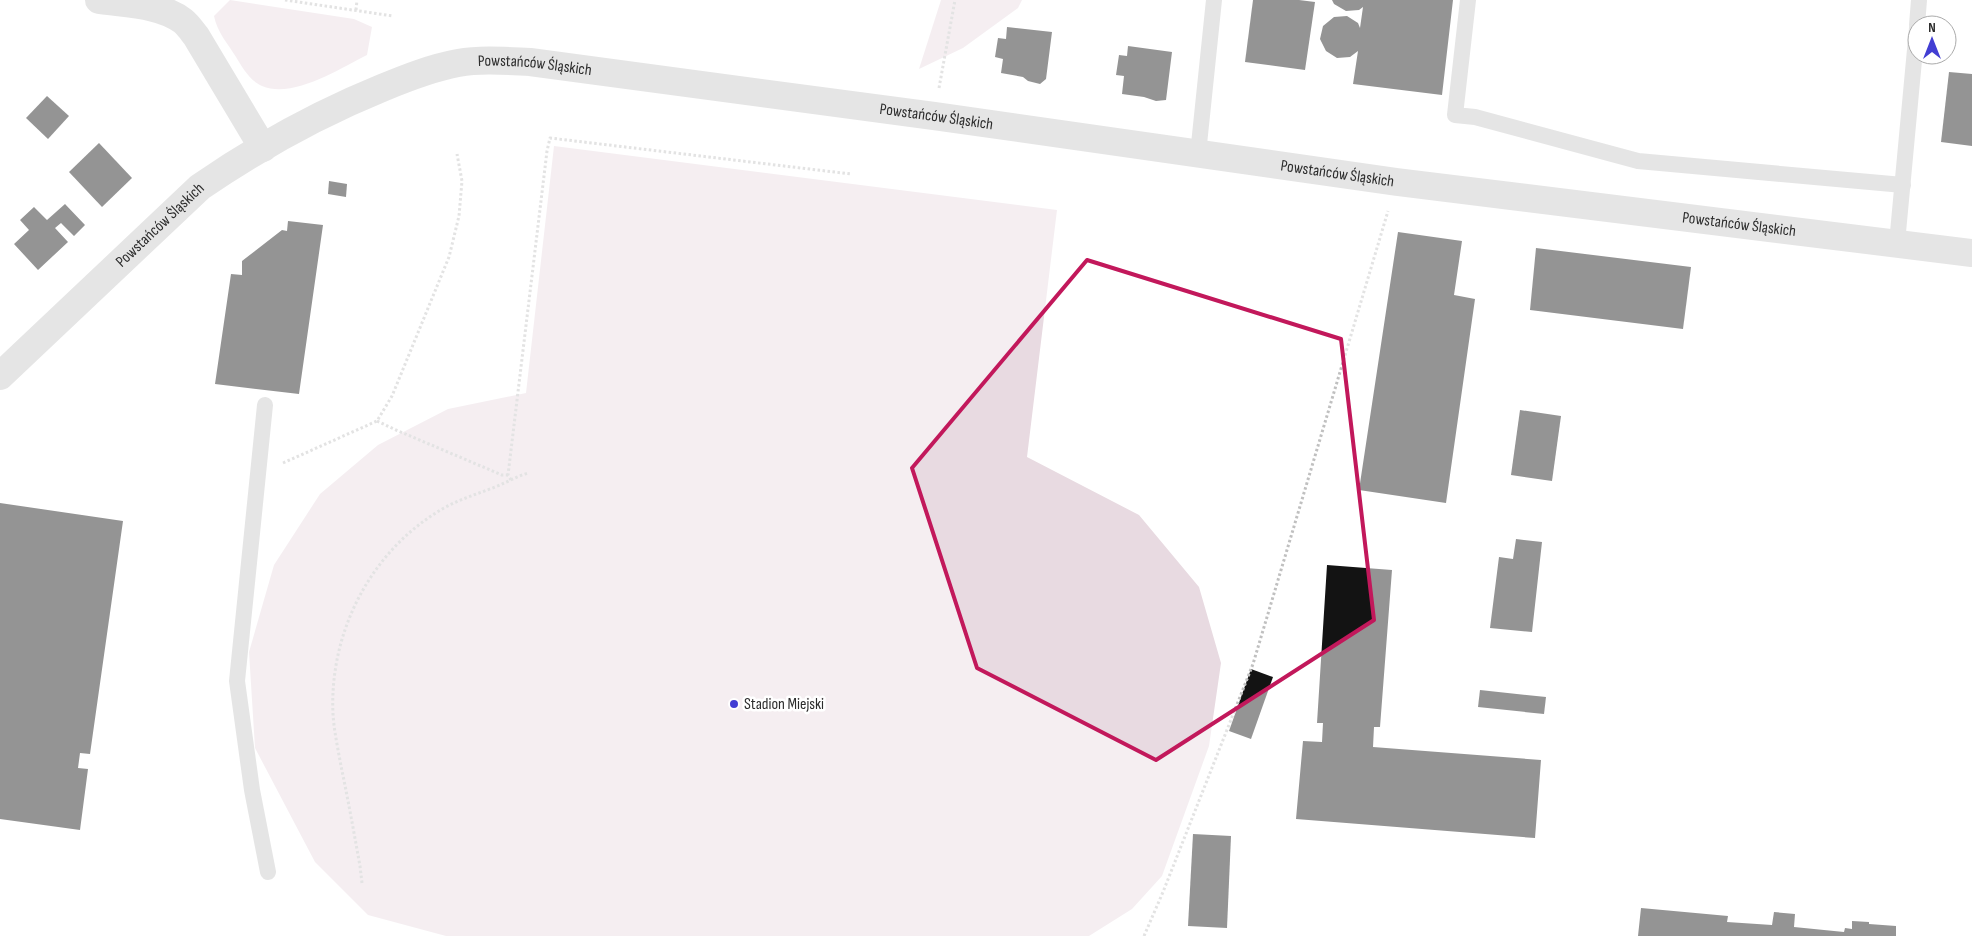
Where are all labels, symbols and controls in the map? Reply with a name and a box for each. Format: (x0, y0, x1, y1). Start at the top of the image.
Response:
north arrow (1907, 15, 1957, 65)
text: N (1928, 19, 1936, 36)
street label: Powstańców Śląskich (477, 51, 593, 80)
street label: Powstańców Śląskich (878, 99, 994, 134)
street label: Powstańców Śląskich (1279, 156, 1395, 191)
street label: Powstańców Śląskich (112, 179, 208, 271)
street label: Powstańców Śląskich (1681, 208, 1797, 241)
place label: Stadion Miejski (744, 695, 824, 714)
marker: Stadion Miejski (728, 698, 740, 710)

